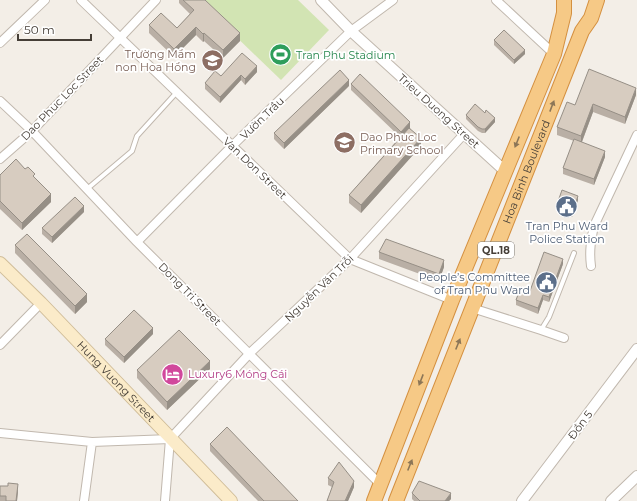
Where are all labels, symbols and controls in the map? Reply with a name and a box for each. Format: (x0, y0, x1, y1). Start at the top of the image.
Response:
scale bar (18, 16, 91, 42)
text: 50 m (24, 22, 55, 37)
sports icon: Tran Phu Stadium (267, 42, 293, 68)
place label: Trường Mầm non Hoa Hồng (115, 47, 196, 74)
school or university icon: Trường Mầm non Hoa Hồng (199, 47, 225, 73)
place label: Tran Phu Stadium (296, 48, 396, 62)
street label: Dao Phuc Loc Street (18, 52, 107, 143)
street label: Trieu Duong Street (395, 71, 483, 152)
street label: Vườn Trầu (237, 94, 287, 142)
one-way arrow (550, 99, 556, 111)
street label: Hoa Binh Boulevard (499, 118, 553, 226)
school or university icon: Dao Phuc Loc Primary School (331, 130, 357, 156)
place label: Dao Phuc Loc Primary School (360, 130, 443, 157)
street label: Van Don Street (220, 134, 290, 202)
one-way arrow (514, 137, 520, 149)
public building icon: Tran Phu Ward Police Station (554, 193, 580, 219)
place label: Tran Phu Ward Police Station (526, 219, 608, 246)
road number: QL.18 (478, 242, 514, 258)
street label: Nguyễn Văn Trỗi (281, 251, 357, 325)
street label: Dong Tri Street (156, 260, 225, 329)
place label: People’s Committee of Tran Phu Ward (419, 270, 530, 297)
public building icon: People’s Committee of Tran Phu Ward (533, 270, 559, 296)
one-way arrow (456, 337, 462, 349)
street label: Hung Vuong Street (74, 338, 159, 425)
hotel icon: Luxury6 Móng Cái (160, 361, 186, 387)
place label: Luxury6 Móng Cái (188, 367, 287, 381)
one-way arrow (418, 374, 424, 386)
street label: Đồn 5 (565, 408, 595, 442)
one-way arrow (408, 458, 414, 470)

